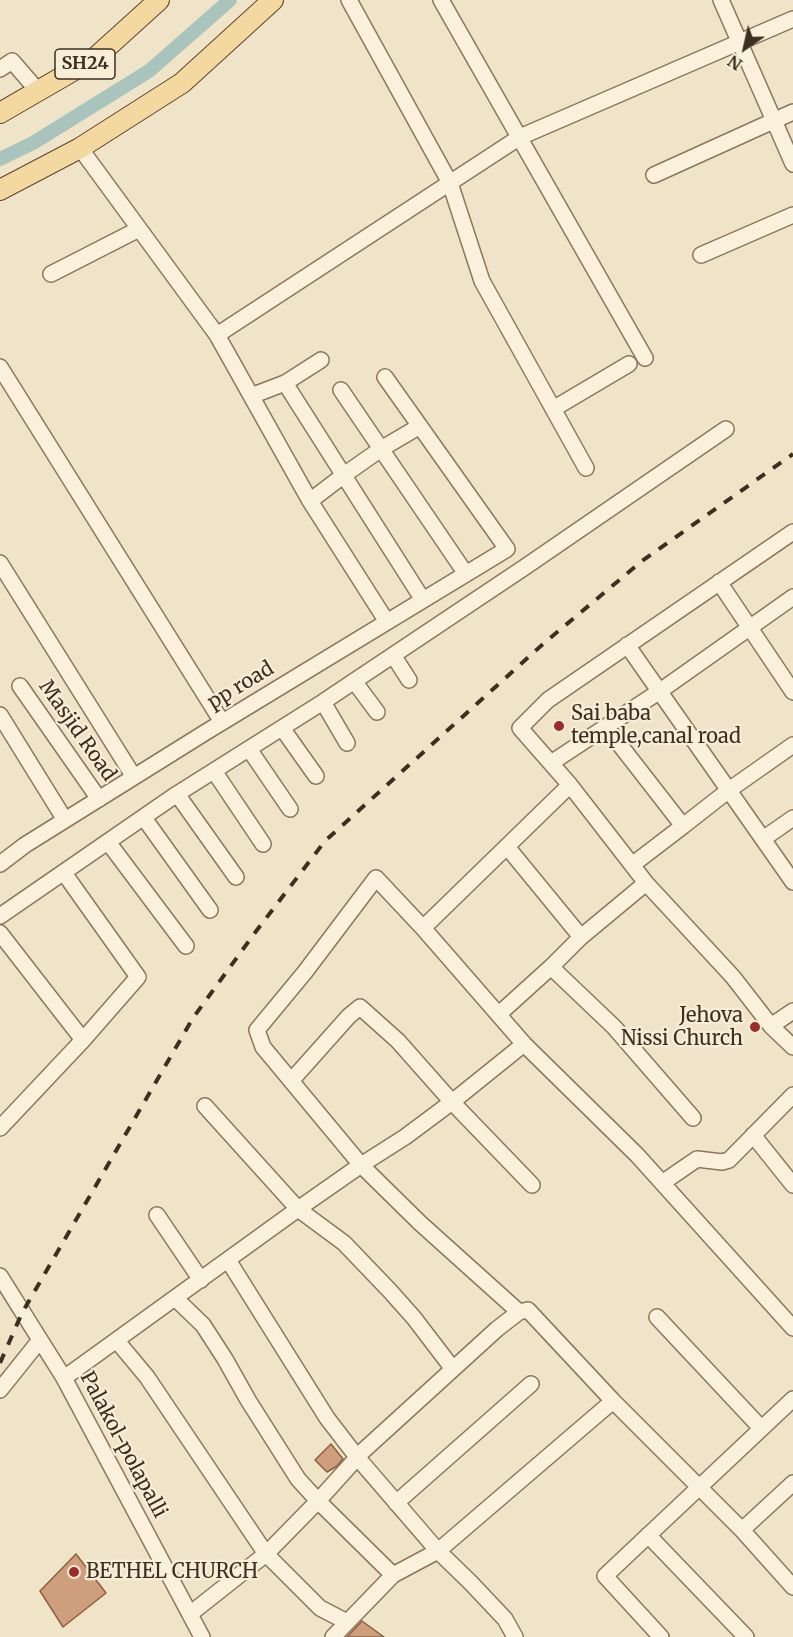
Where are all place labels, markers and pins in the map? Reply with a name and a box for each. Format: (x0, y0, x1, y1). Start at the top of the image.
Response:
place label: Sai baba temple,canal road (571, 702, 741, 749)
marker: Sai baba temple,canal road (552, 719, 566, 733)
place label: Jehova Nissi Church (621, 1004, 743, 1051)
marker: Jehova Nissi Church (748, 1020, 762, 1034)
place label: BETHEL CHURCH (86, 1560, 258, 1584)
marker: BETHEL CHURCH (67, 1565, 81, 1579)

